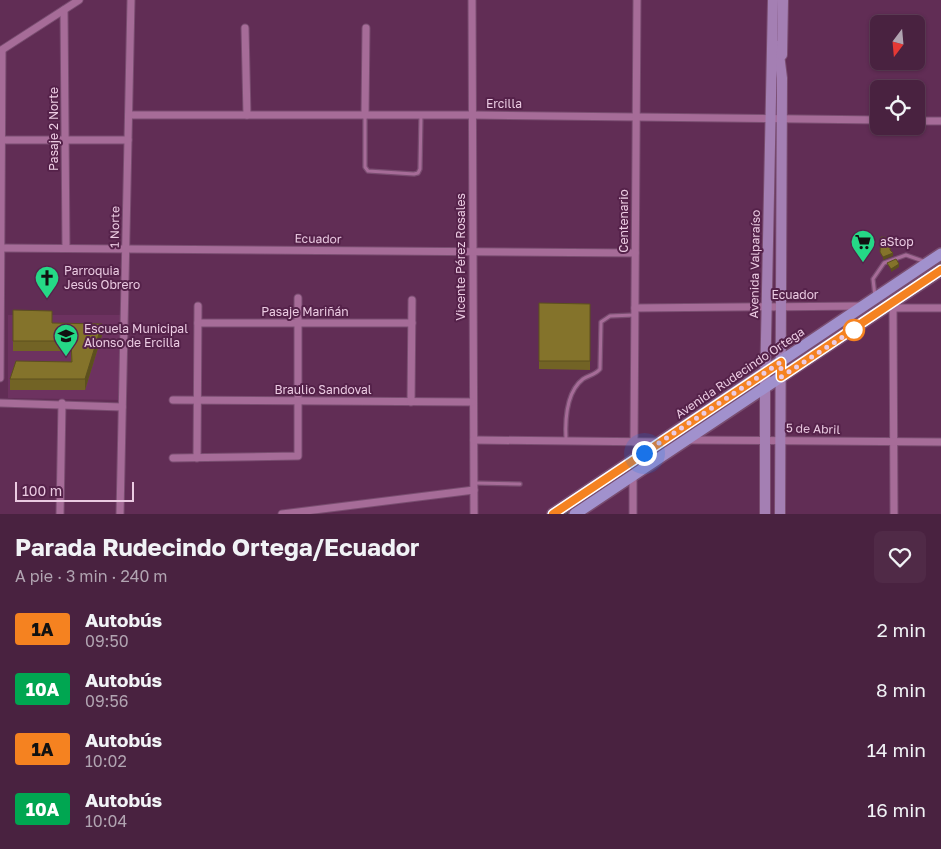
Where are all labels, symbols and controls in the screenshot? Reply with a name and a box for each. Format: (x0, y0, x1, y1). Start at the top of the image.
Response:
north arrow (870, 15, 925, 70)
map controls (870, 15, 925, 135)
button: locate (870, 80, 925, 135)
street label: Pasaje 2 Norte (46, 87, 61, 171)
street label: Ercilla (486, 96, 522, 111)
street label: Centenario (616, 189, 631, 253)
street label: Vicente Pérez Rosales (453, 193, 468, 321)
street label: 1 Norte (107, 206, 122, 248)
street label: Avenida Valparaíso (746, 210, 763, 318)
supermarket icon: aStop (850, 229, 876, 263)
street label: Ecuador (294, 231, 342, 246)
place label: aStop (880, 234, 914, 249)
place label: Parroquia Jesús Obrero (64, 263, 140, 292)
church icon: Parroquia Jesús Obrero (34, 265, 60, 299)
street label: Ecuador (771, 287, 819, 302)
street label: Pasaje Mariñán (261, 304, 349, 319)
unlabelled marker (843, 319, 865, 341)
place label: Escuela Municipal Alonso de Ercilla (84, 321, 188, 350)
school or university icon: Escuela Municipal Alonso de Ercilla (53, 323, 79, 357)
street label: Avenida Rudecindo Ortega (672, 324, 807, 421)
street label: Braulio Sandoval (274, 382, 372, 397)
street label: 5 de Abril (786, 420, 841, 437)
your location (632, 441, 657, 466)
scale bar (15, 479, 134, 502)
text: 100 m (22, 482, 62, 499)
button: heart (874, 531, 926, 583)
text: Parada Rudecindo Ortega/Ecuador (15, 532, 419, 561)
text: A pie · 3 min · 240 m (15, 566, 168, 586)
text: Autobús (85, 608, 162, 631)
text: 1A (31, 618, 54, 640)
text: 2 min (877, 618, 926, 641)
text: 09:50 (85, 631, 129, 651)
text: Autobús (85, 668, 162, 691)
text: 10A (26, 678, 59, 700)
text: 8 min (876, 678, 926, 701)
text: 09:56 (85, 691, 128, 711)
text: Autobús (85, 728, 162, 751)
text: 1A (31, 738, 54, 760)
text: 14 min (867, 738, 926, 761)
text: 10:02 (85, 751, 127, 771)
text: Autobús (85, 788, 162, 811)
text: 10A (26, 798, 59, 820)
text: 16 min (867, 798, 926, 821)
text: 10:04 (85, 811, 127, 831)

